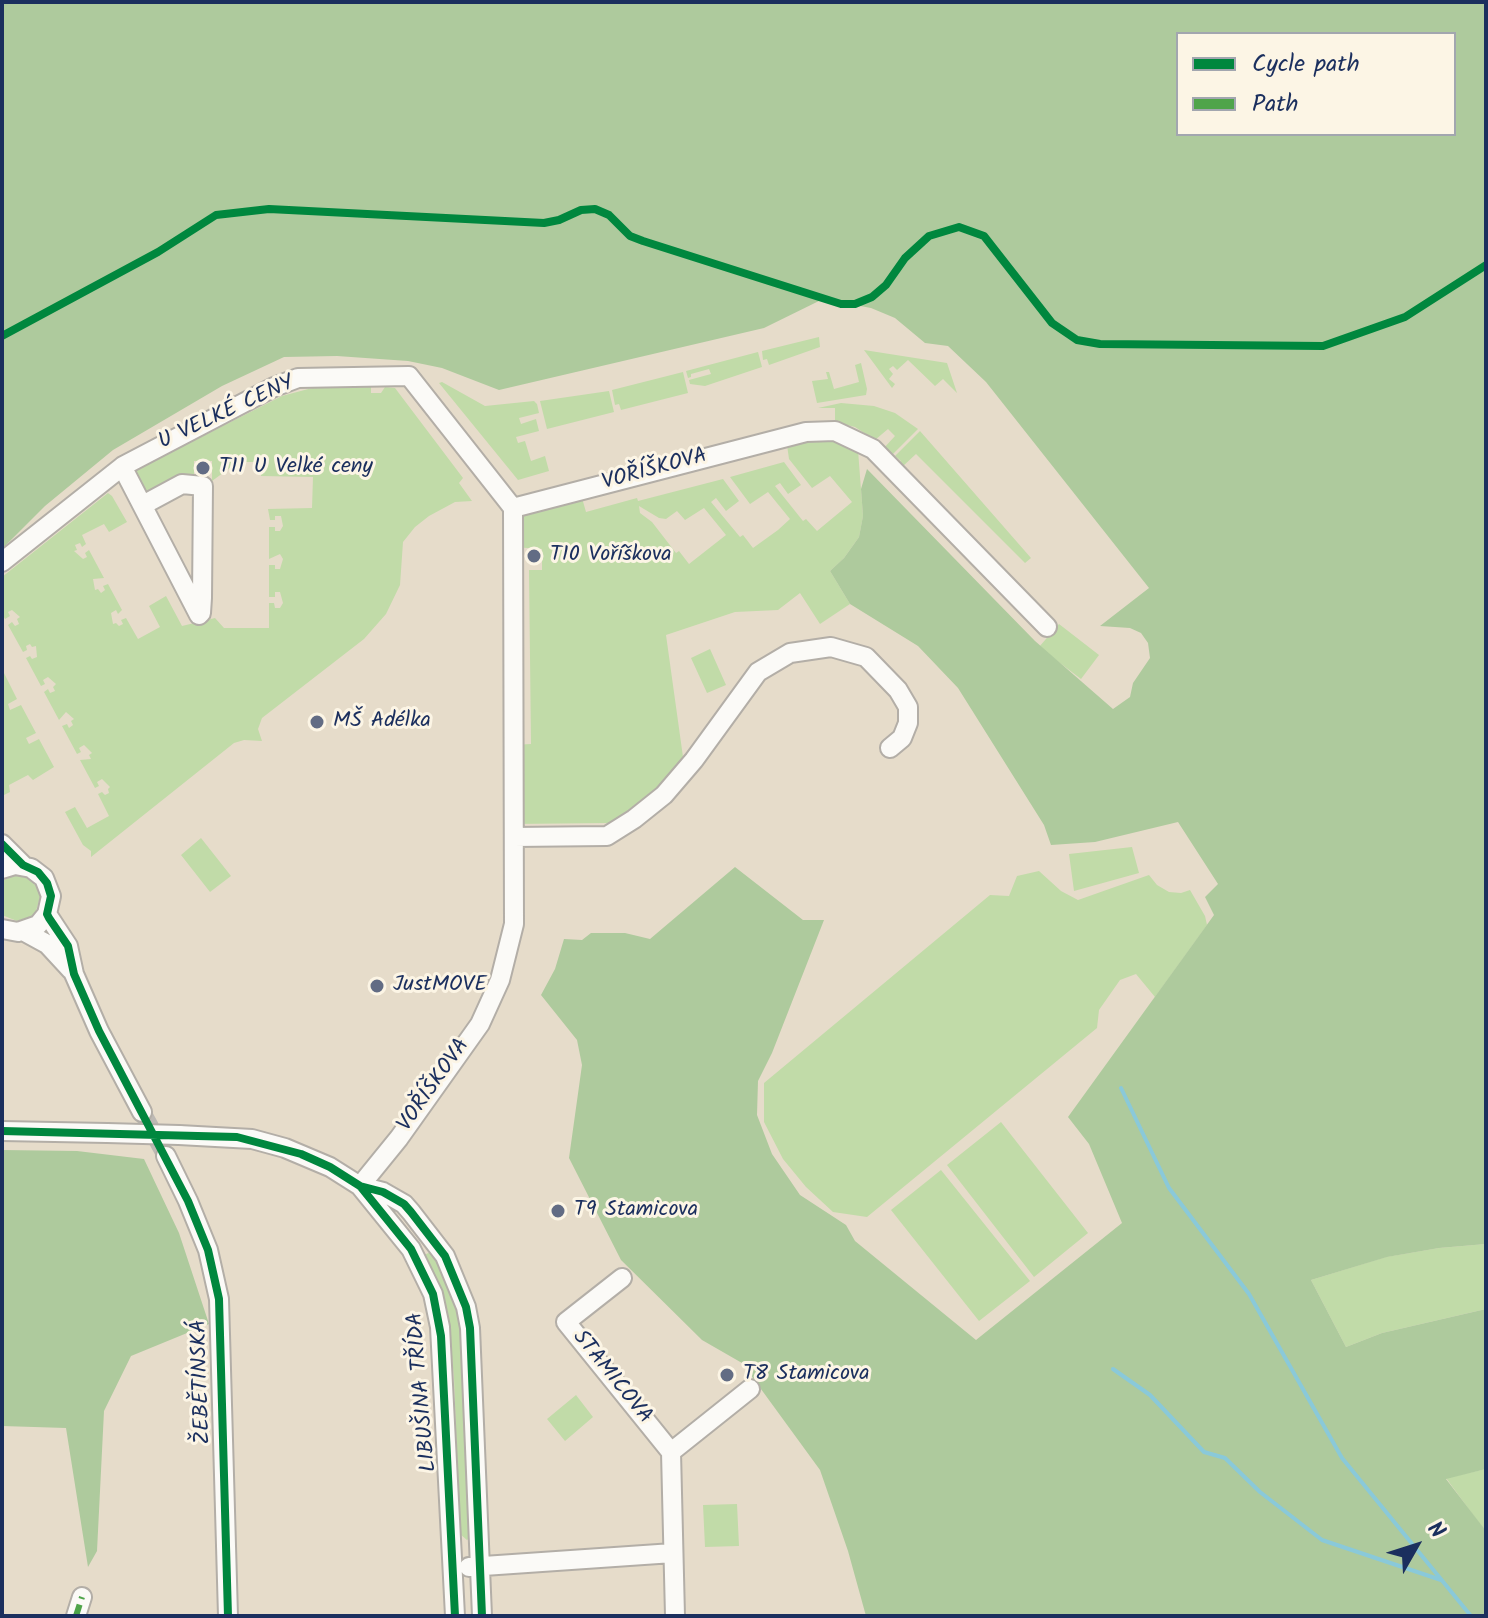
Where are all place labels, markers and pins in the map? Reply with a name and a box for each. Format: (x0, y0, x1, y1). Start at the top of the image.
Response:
place label: T11 U Velké ceny (219, 455, 373, 481)
marker: T11 U Velké ceny (194, 459, 212, 477)
place label: T10 Voříškova (550, 543, 672, 569)
marker: T10 Voříškova (525, 547, 543, 565)
place label: MŠ Adélka (333, 709, 431, 735)
marker: MŠ Adélka (308, 713, 326, 731)
place label: JustMOVE (393, 973, 487, 999)
marker: JustMOVE (368, 977, 386, 995)
place label: T9 Stamicova (574, 1198, 698, 1224)
marker: T9 Stamicova (549, 1202, 567, 1220)
place label: T8 Stamicova (743, 1362, 869, 1388)
marker: T8 Stamicova (718, 1366, 736, 1384)

